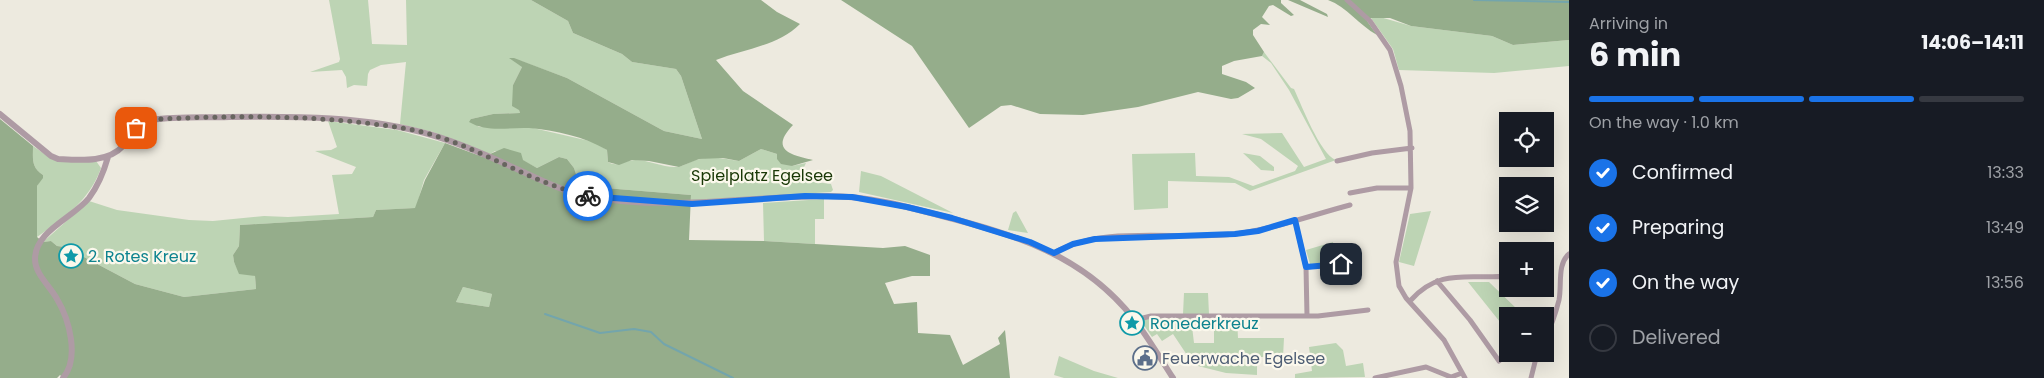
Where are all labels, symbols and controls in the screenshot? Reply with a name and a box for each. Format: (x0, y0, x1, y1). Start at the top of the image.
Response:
text: Arriving in (1589, 12, 1668, 35)
text: 14:06–14:11 (1921, 29, 2024, 56)
text: 6 min (1589, 32, 1681, 77)
pin (115, 107, 157, 149)
text: On the way · 1.0 km (1589, 111, 1739, 134)
map controls (1499, 112, 1554, 362)
button: locate (1499, 112, 1554, 167)
icon: bag (122, 114, 150, 142)
icon: check (1589, 159, 1617, 187)
text: Confirmed (1632, 159, 1733, 186)
text: 13:33 (1987, 161, 2024, 184)
park label: Spielplatz Egelsee (691, 164, 833, 187)
courier (563, 171, 613, 221)
button: layers (1499, 177, 1554, 232)
icon: bike (574, 182, 602, 210)
icon: check (1589, 214, 1617, 242)
text: Preparing (1632, 214, 1724, 241)
text: 13:49 (1986, 216, 2024, 239)
button: + (1499, 242, 1554, 297)
place icon: 2. Rotes Kreuz (58, 243, 84, 269)
pin (1320, 243, 1362, 285)
place label: 2. Rotes Kreuz (88, 245, 196, 268)
icon: home (1327, 250, 1355, 278)
icon: check (1589, 269, 1617, 297)
text: On the way (1632, 269, 1739, 296)
text: 13:56 (1986, 271, 2024, 294)
button: − (1499, 307, 1554, 362)
place icon: Ronederkreuz (1119, 310, 1145, 336)
place label: Ronederkreuz (1150, 312, 1258, 335)
text: Delivered (1632, 324, 1721, 351)
public building icon: Feuerwache Egelsee (1132, 345, 1158, 371)
place label: Feuerwache Egelsee (1162, 347, 1325, 370)

